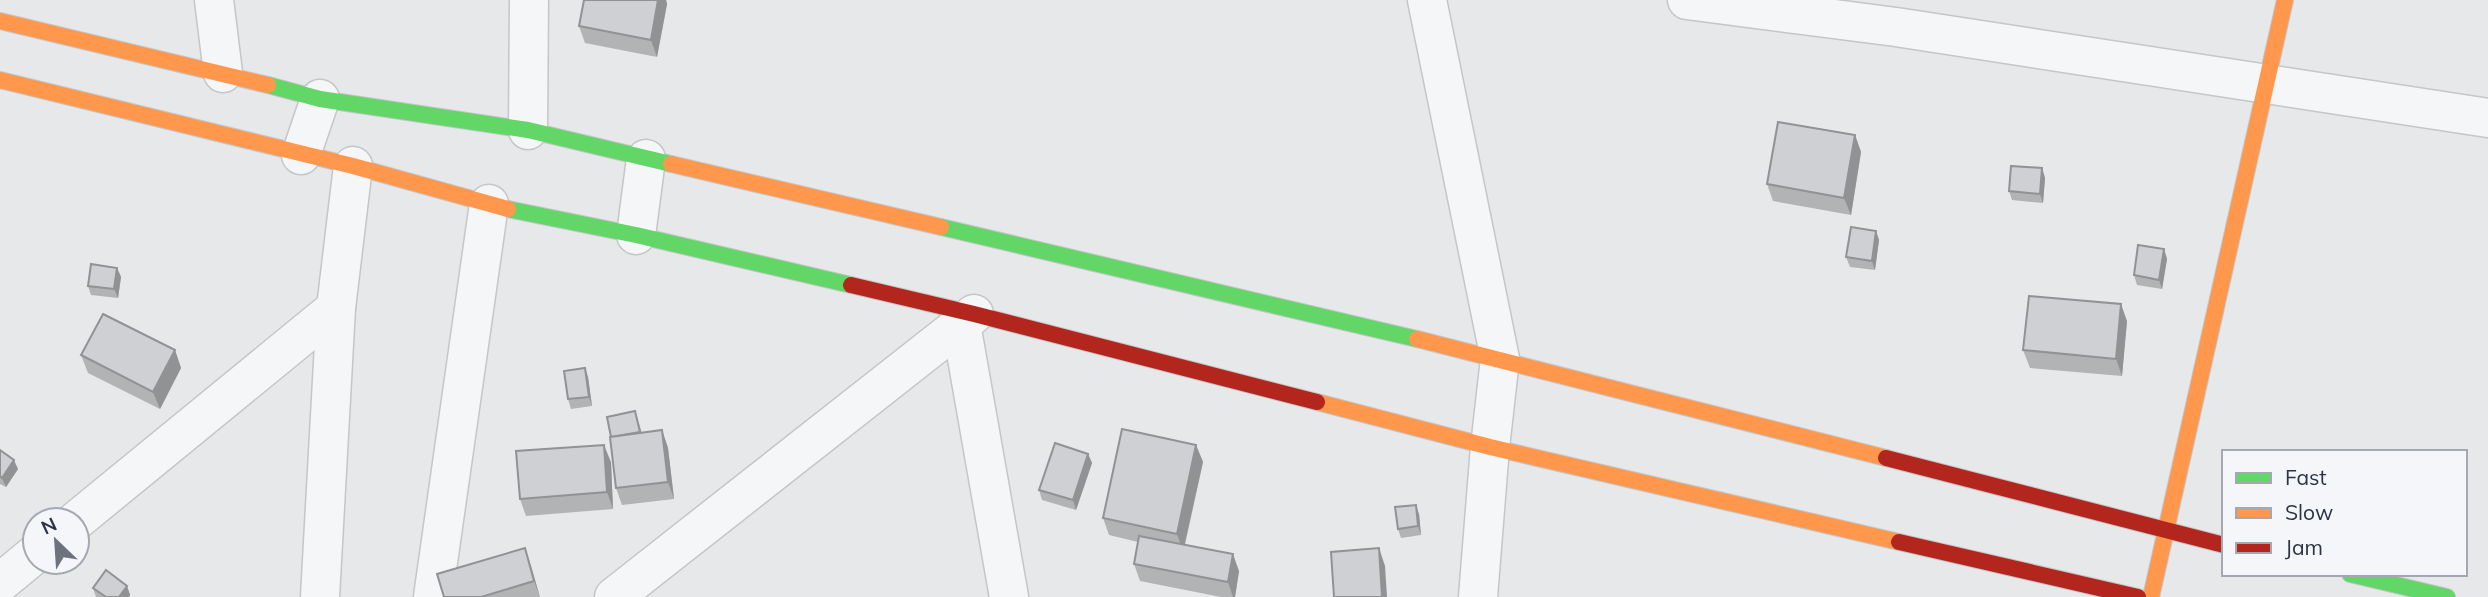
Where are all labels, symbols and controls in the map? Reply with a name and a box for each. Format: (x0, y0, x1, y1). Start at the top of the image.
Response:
legend (2222, 450, 2467, 576)
text: Fast (2285, 464, 2327, 490)
text: Slow (2285, 499, 2333, 525)
north arrow (21, 506, 91, 576)
text: N (37, 512, 60, 540)
text: Jam (2285, 534, 2323, 560)

